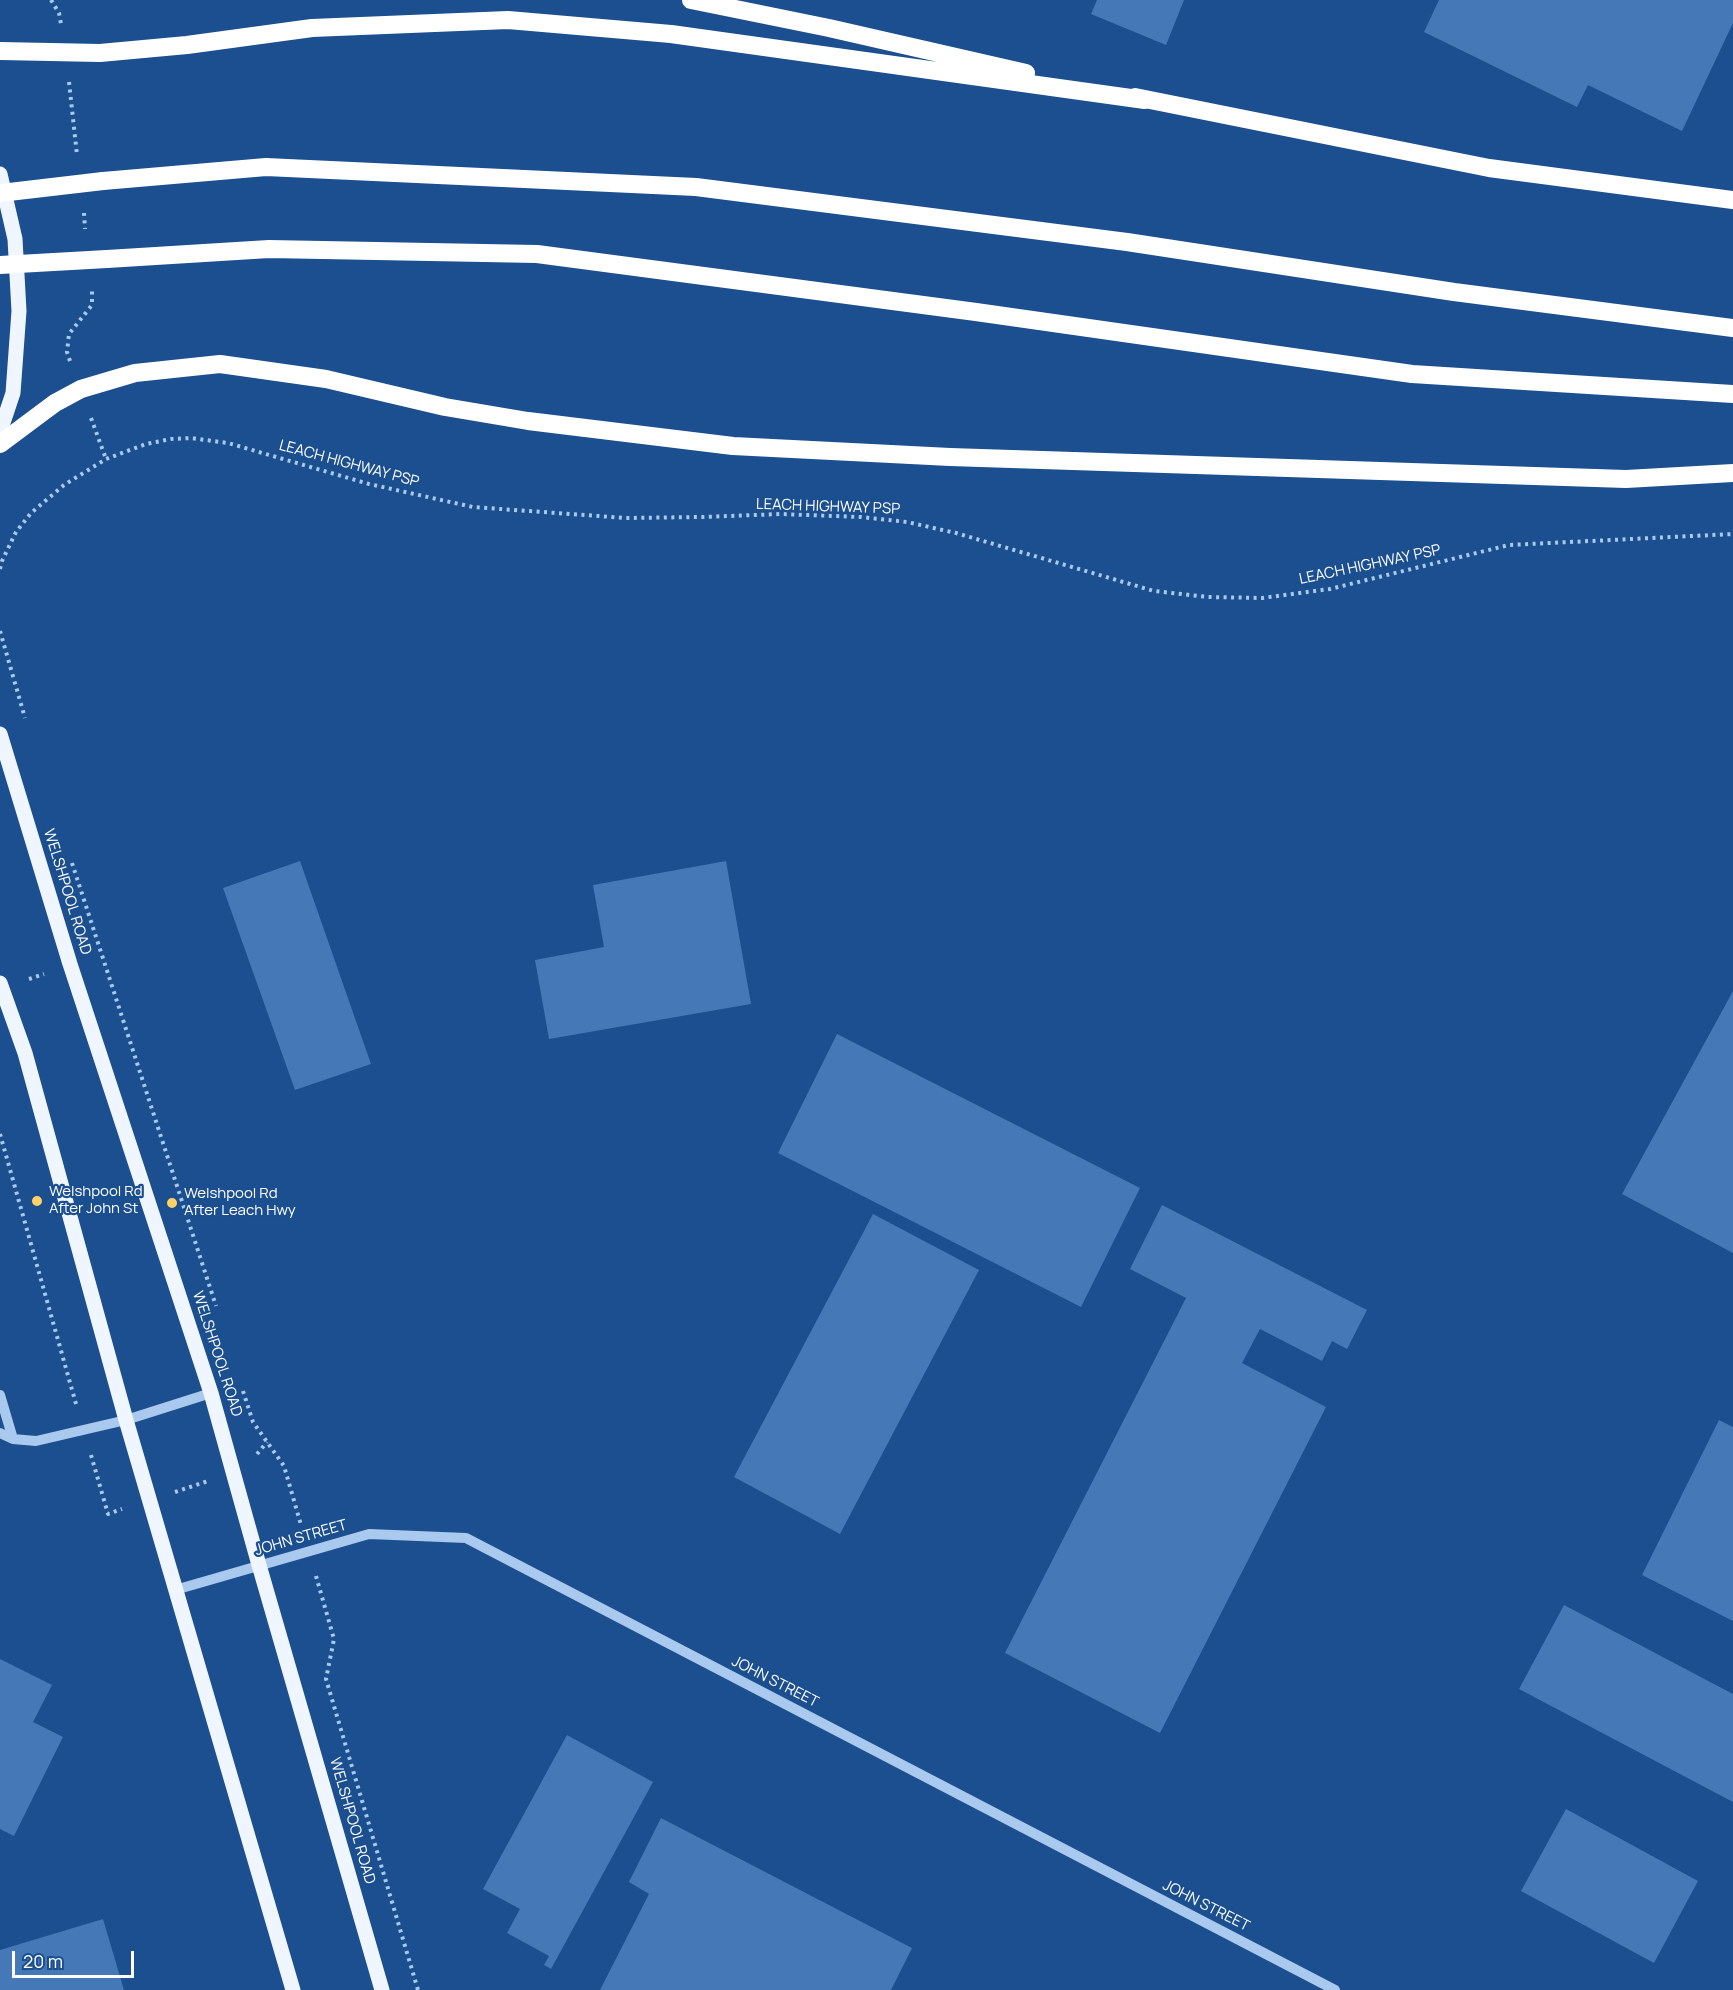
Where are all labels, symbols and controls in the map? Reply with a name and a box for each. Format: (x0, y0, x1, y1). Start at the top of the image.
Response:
street label: LEACH HIGHWAY PSP (277, 437, 421, 491)
street label: LEACH HIGHWAY PSP (756, 495, 900, 519)
street label: LEACH HIGHWAY PSP (1298, 541, 1442, 589)
street label: WELSHPOOL ROAD (39, 827, 95, 957)
place label: Welshpool Rd After John St (49, 1183, 143, 1218)
place label: Welshpool Rd After Leach Hwy (184, 1185, 296, 1220)
marker: Welshpool Rd After John St (30, 1194, 44, 1208)
marker: Welshpool Rd After Leach Hwy (165, 1196, 179, 1210)
street label: WELSHPOOL ROAD (188, 1289, 246, 1419)
street label: JOHN STREET (253, 1516, 349, 1560)
street label: JOHN STREET (729, 1652, 821, 1712)
street label: WELSHPOOL ROAD (325, 1756, 379, 1886)
street label: JOHN STREET (1160, 1876, 1252, 1936)
scale bar (15, 1939, 136, 1977)
text: 20 m (23, 1949, 63, 1973)

